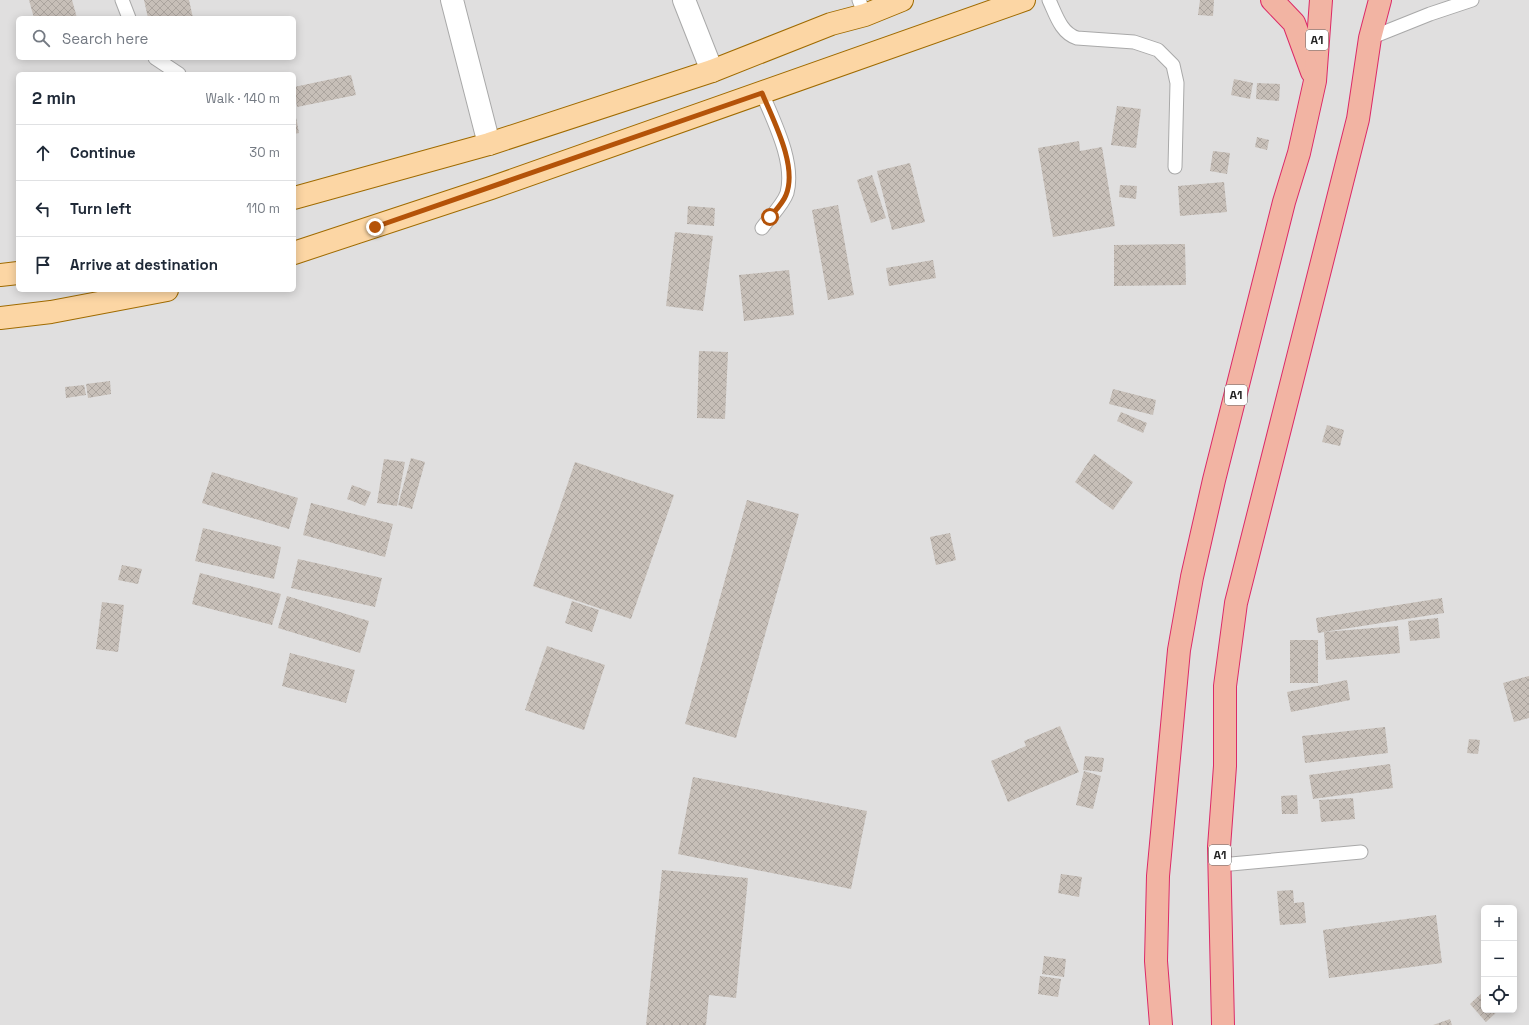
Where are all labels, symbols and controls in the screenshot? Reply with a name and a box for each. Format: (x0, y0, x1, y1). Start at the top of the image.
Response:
search box (16, 16, 296, 60)
icon: search (30, 27, 52, 49)
text: Search here (62, 29, 148, 48)
road number: A1 (1306, 30, 1328, 50)
text: 2 min (32, 87, 76, 109)
text: Walk · 140 m (206, 90, 280, 107)
icon: ahead (32, 142, 54, 164)
text: Continue (70, 143, 136, 162)
text: 30 m (249, 144, 280, 161)
icon: left (32, 198, 54, 220)
text: Turn left (70, 199, 132, 218)
text: 110 m (246, 200, 280, 217)
route start (761, 208, 779, 226)
route end (366, 218, 384, 236)
icon: arrive (32, 254, 54, 276)
text: Arrive at destination (70, 255, 218, 274)
road number: A1 (1225, 385, 1247, 405)
road number: A1 (1209, 845, 1231, 865)
map controls (1481, 905, 1517, 1013)
button: + (1481, 905, 1517, 941)
button: − (1481, 941, 1517, 977)
button: locate (1481, 977, 1517, 1013)

